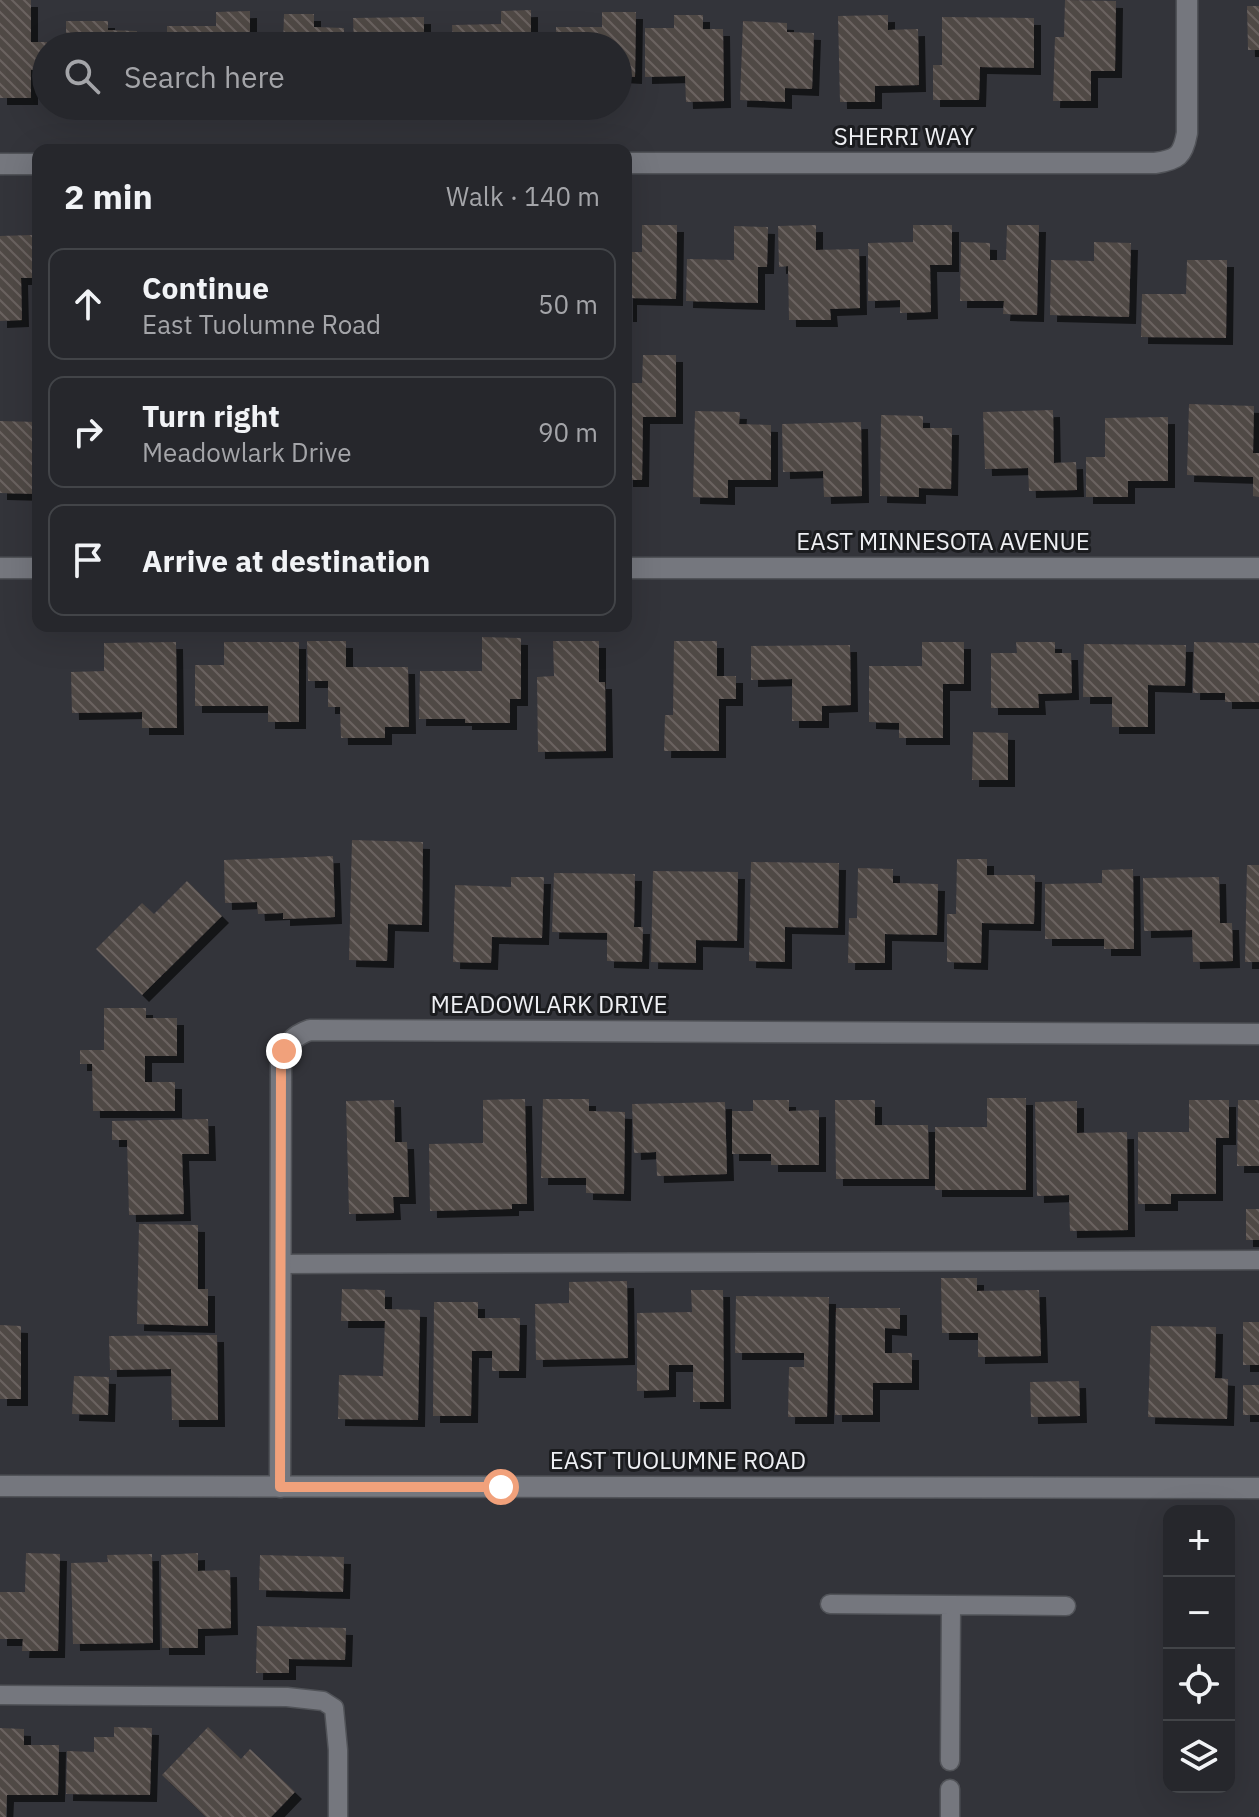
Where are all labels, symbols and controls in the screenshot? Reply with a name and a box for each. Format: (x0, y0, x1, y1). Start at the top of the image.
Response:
search box (32, 32, 632, 120)
icon: search (60, 54, 104, 98)
text: Search here (124, 57, 285, 96)
street label: SHERRI WAY (834, 120, 974, 152)
text: 2 min (64, 174, 153, 218)
text: Walk · 140 m (446, 179, 600, 213)
text: Continue (142, 268, 269, 307)
icon: ahead (66, 282, 110, 326)
text: 50 m (538, 287, 598, 321)
text: East Tuolumne Road (142, 307, 381, 341)
text: Turn right (142, 396, 280, 435)
icon: right (66, 410, 110, 454)
text: 90 m (538, 415, 598, 449)
text: Meadowlark Drive (142, 435, 351, 469)
street label: EAST MINNESOTA AVENUE (796, 525, 1090, 557)
icon: arrive (66, 538, 110, 582)
text: Arrive at destination (142, 541, 430, 580)
street label: MEADOWLARK DRIVE (430, 988, 668, 1020)
route end (266, 1033, 302, 1069)
street label: EAST TUOLUMNE ROAD (550, 1444, 806, 1476)
route start (483, 1469, 519, 1505)
map controls (1163, 1505, 1235, 1793)
button: + (1163, 1505, 1235, 1577)
button: − (1163, 1577, 1235, 1649)
button: locate (1163, 1649, 1235, 1721)
button: layers (1163, 1721, 1235, 1793)

